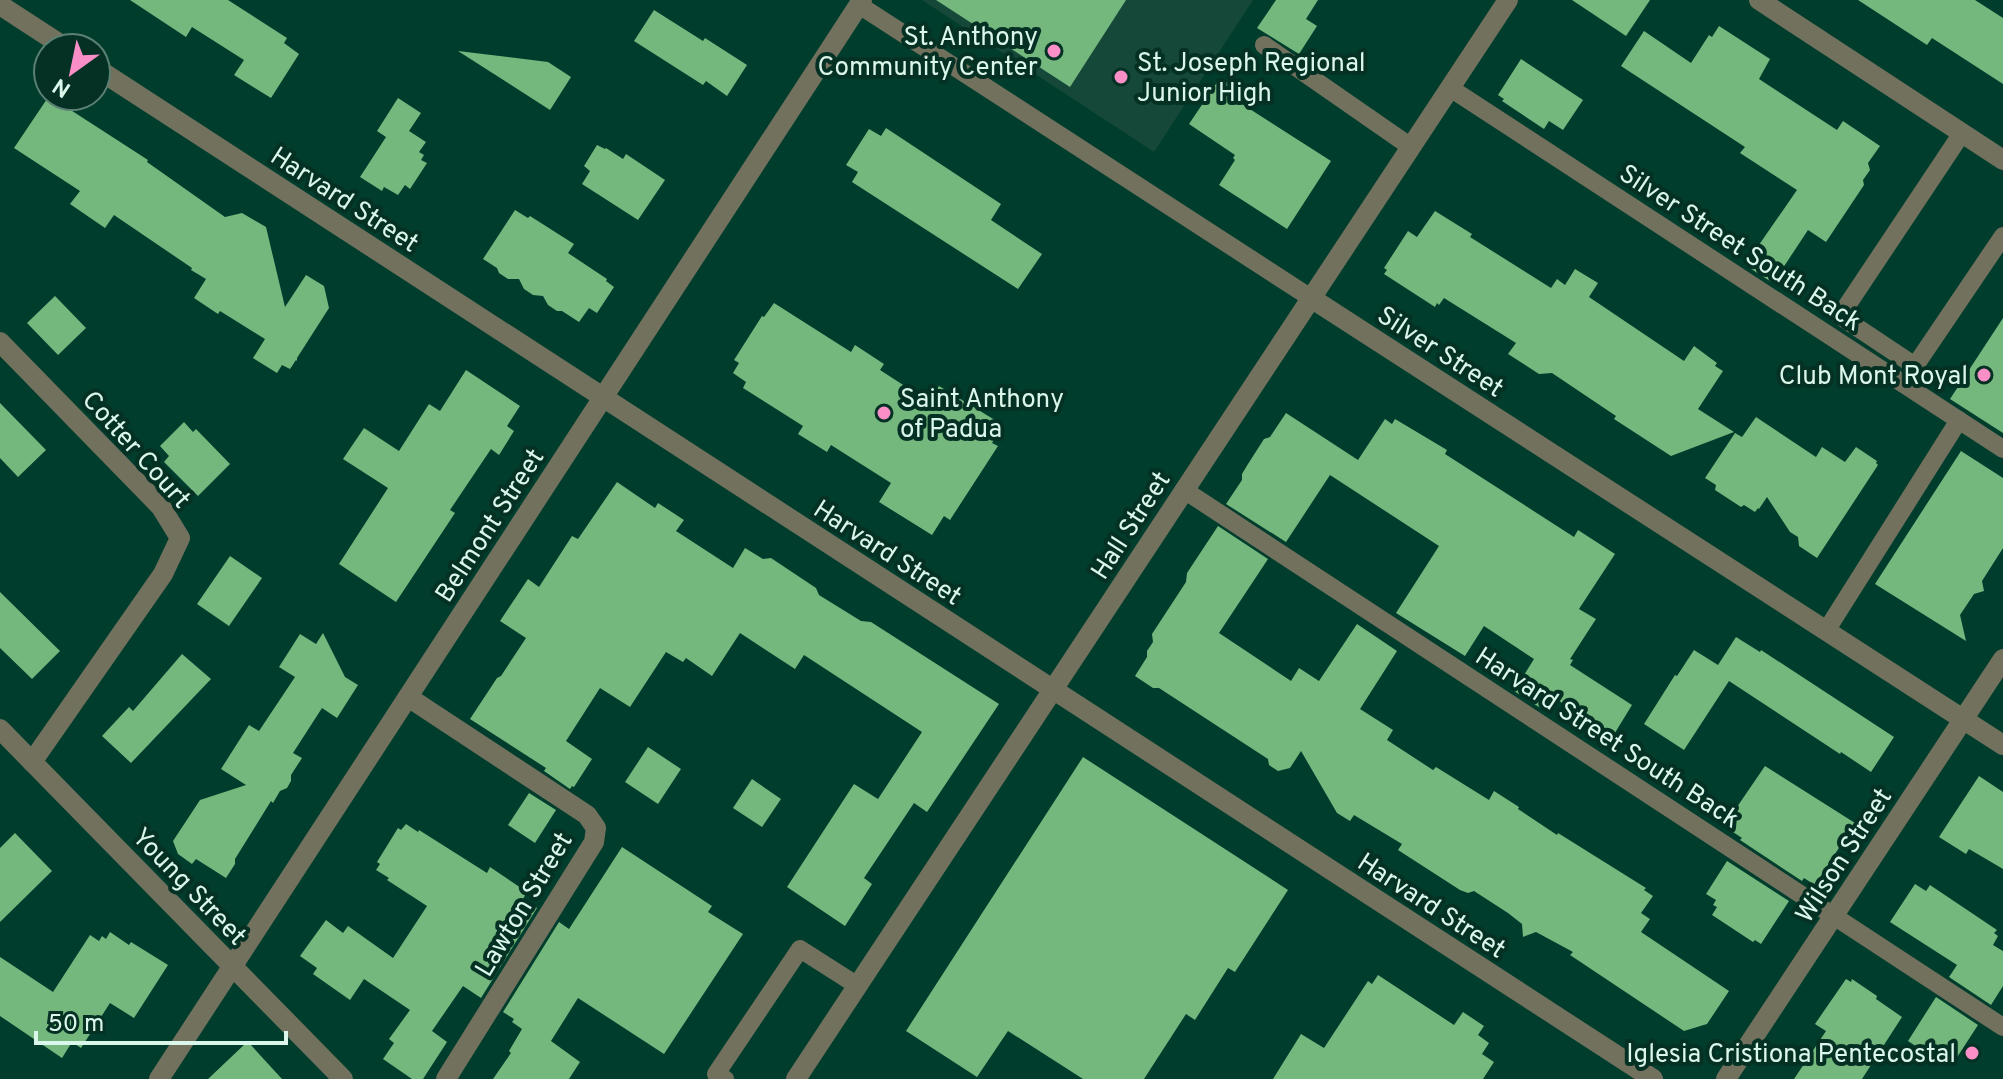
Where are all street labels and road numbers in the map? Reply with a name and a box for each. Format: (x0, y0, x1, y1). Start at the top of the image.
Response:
street label: Harvard Street (263, 141, 424, 261)
street label: Silver Street South Back (1612, 158, 1867, 340)
street label: Silver Street (1370, 300, 1509, 406)
street label: Cotter Court (74, 385, 197, 516)
street label: Belmont Street (429, 443, 553, 609)
street label: Hall Street (1085, 466, 1179, 587)
street label: Harvard Street (806, 494, 967, 614)
street label: Harvard Street South Back (1468, 641, 1745, 837)
street label: Wilson Street (1789, 783, 1901, 930)
street label: Young Street (124, 822, 252, 953)
street label: Lawton Street (469, 827, 581, 984)
street label: Harvard Street (1350, 847, 1511, 967)

